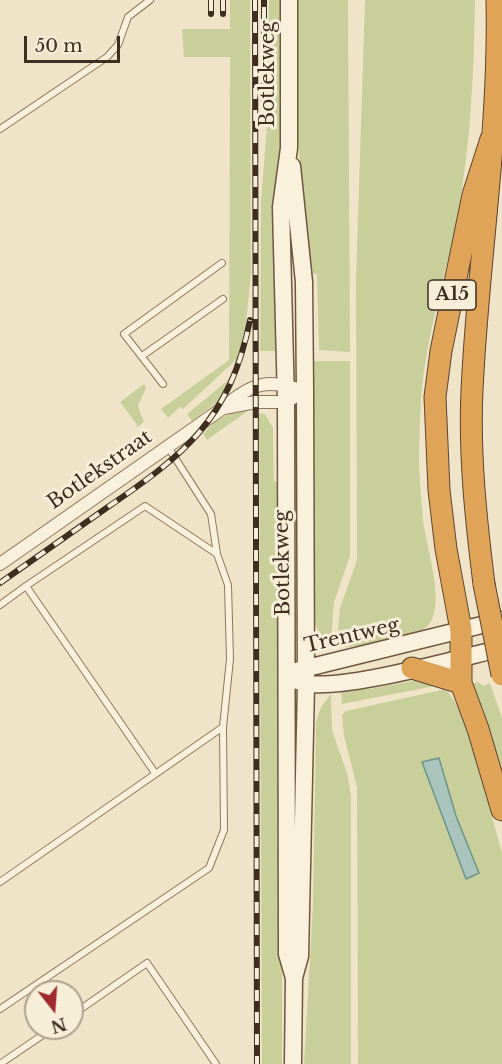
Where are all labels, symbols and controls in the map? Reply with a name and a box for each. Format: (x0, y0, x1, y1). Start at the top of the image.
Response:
street label: Botlekweg (256, 21, 280, 127)
scale bar (27, 24, 123, 62)
text: 50 m (35, 35, 83, 57)
road number: A15 (428, 280, 476, 310)
street label: Botlekstraat (43, 425, 157, 515)
street label: Botlekweg (270, 510, 296, 616)
street label: Trentweg (302, 613, 402, 659)
north arrow (24, 980, 84, 1040)
text: N (49, 1014, 69, 1037)

